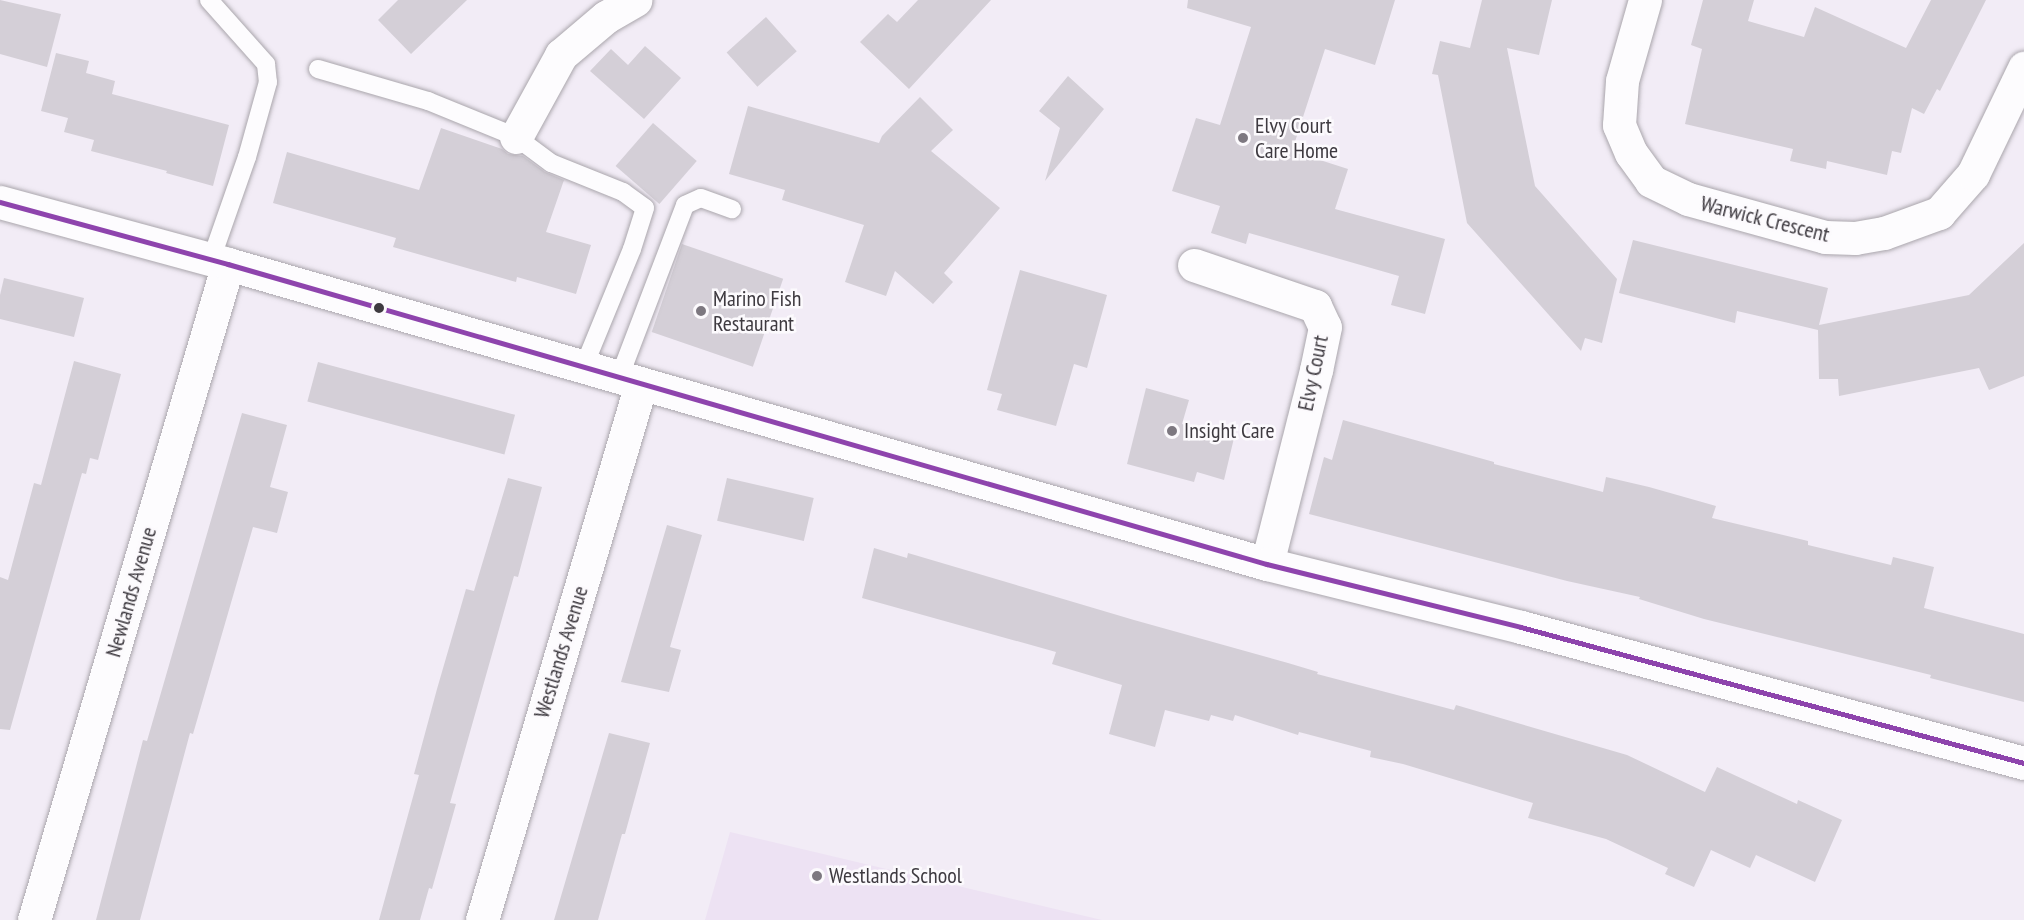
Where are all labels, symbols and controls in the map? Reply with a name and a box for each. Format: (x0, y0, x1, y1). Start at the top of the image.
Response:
place label: Elvy Court Care Home (1255, 112, 1338, 164)
marker: Elvy Court Care Home (1236, 131, 1250, 145)
street label: Warwick Crescent (1698, 190, 1832, 248)
place label: Marino Fish Restaurant (713, 285, 801, 336)
unlabelled marker (373, 302, 385, 314)
marker: Marino Fish Restaurant (694, 304, 708, 318)
street label: Elvy Court (1292, 332, 1334, 414)
place label: Insight Care (1184, 418, 1275, 444)
marker: Insight Care (1165, 424, 1179, 438)
street label: Newlands Avenue (100, 524, 162, 660)
street label: Westlands Avenue (528, 582, 594, 722)
place label: Westlands School (829, 863, 962, 889)
marker: Westlands School (810, 869, 824, 883)

